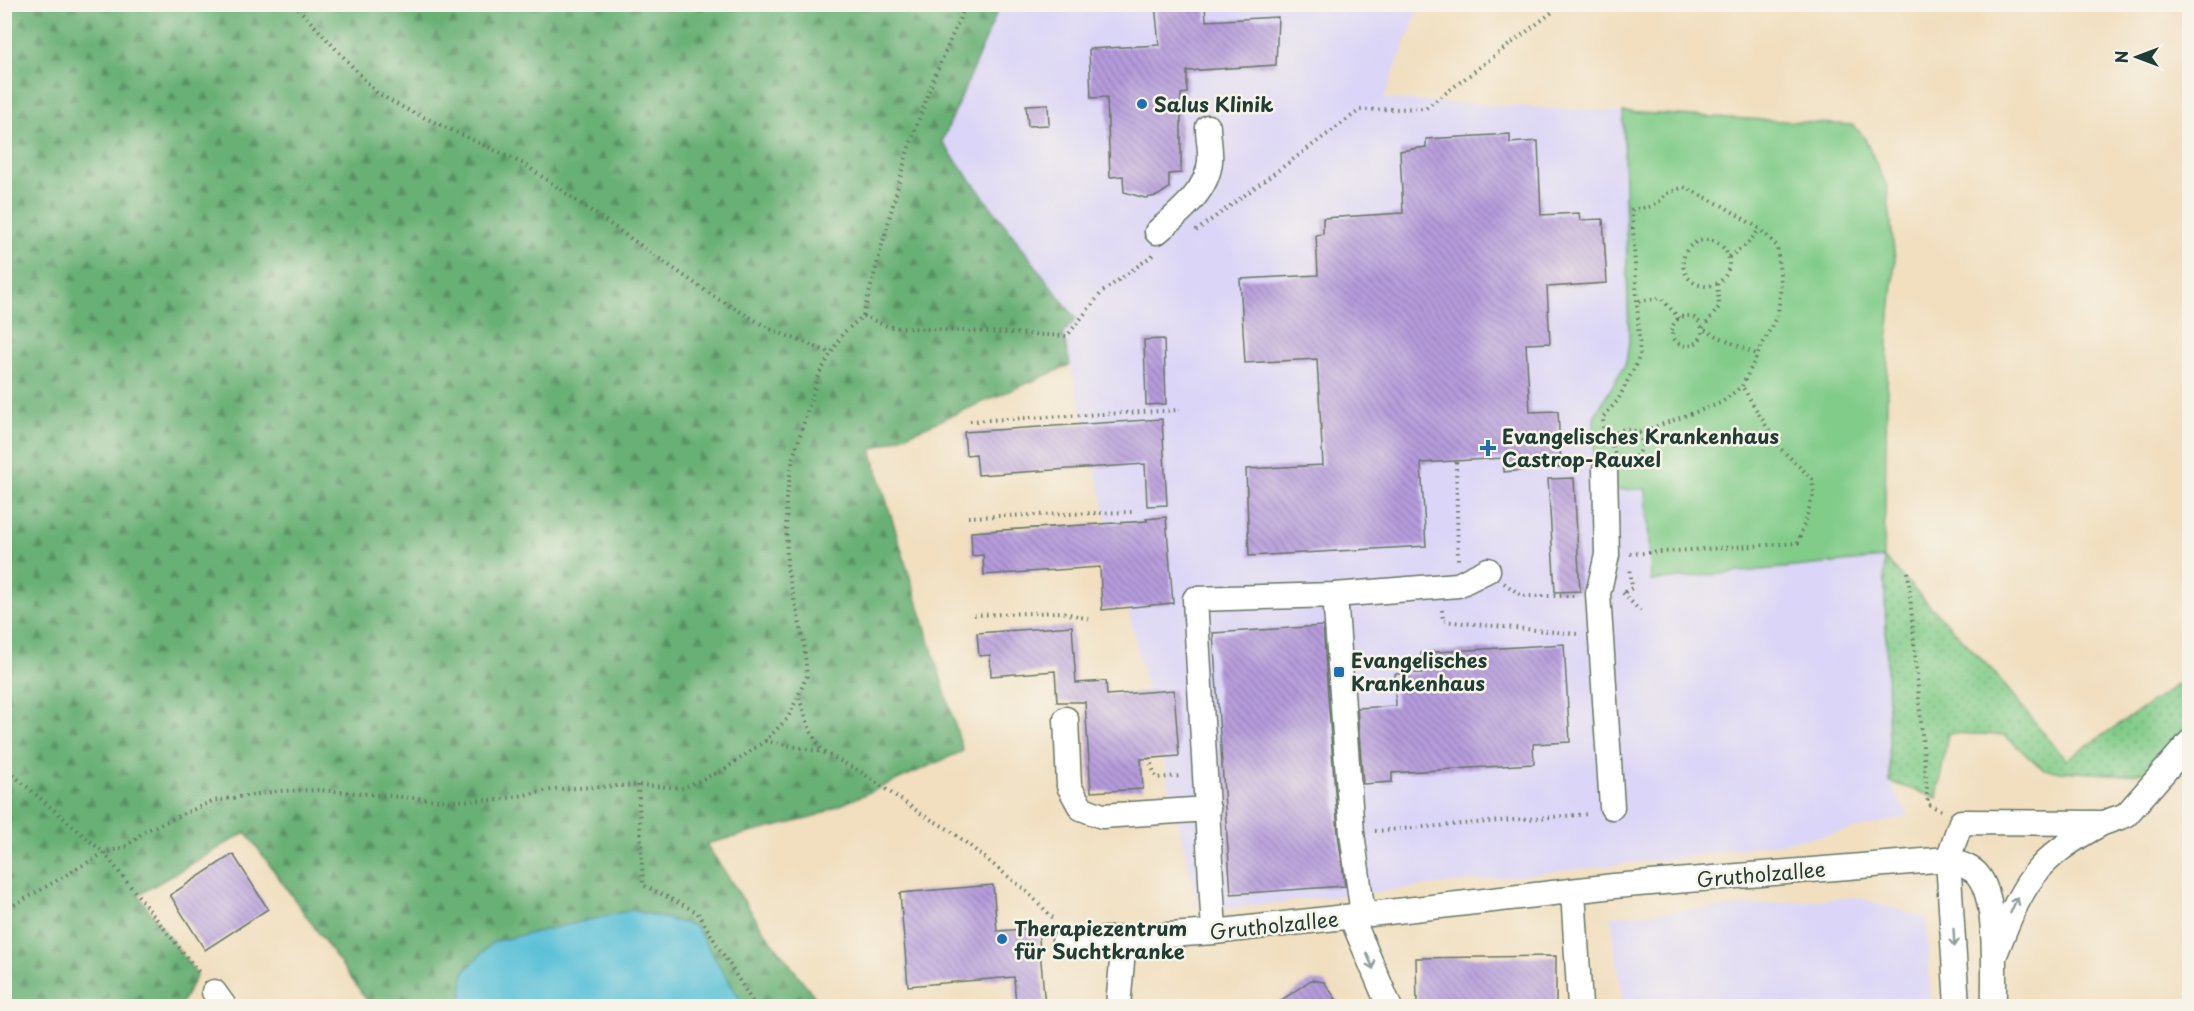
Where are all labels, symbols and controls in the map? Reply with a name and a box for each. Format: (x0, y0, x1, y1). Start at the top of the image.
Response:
north arrow (2107, 27, 2167, 87)
text: N (2109, 51, 2133, 63)
place label: Salus Klinik (1154, 89, 1274, 119)
marker: Salus Klinik (1135, 97, 1149, 111)
place label: Evangelisches Krankenhaus Castrop-Rauxel (1502, 421, 1779, 474)
marker: Evangelisches Krankenhaus Castrop-Rauxel (1479, 439, 1497, 457)
place label: Evangelisches Krankenhaus (1351, 645, 1488, 698)
marker: Evangelisches Krankenhaus (1332, 665, 1346, 679)
street label: Grutholzallee (1695, 853, 1827, 895)
one-way arrow (2009, 897, 2020, 915)
street label: Grutholzallee (1208, 903, 1340, 947)
place label: Therapiezentrum für Suchtkranke (1014, 913, 1187, 966)
one-way arrow (1948, 928, 1959, 948)
marker: Therapiezentrum für Suchtkranke (995, 932, 1009, 946)
one-way arrow (1365, 952, 1376, 970)

